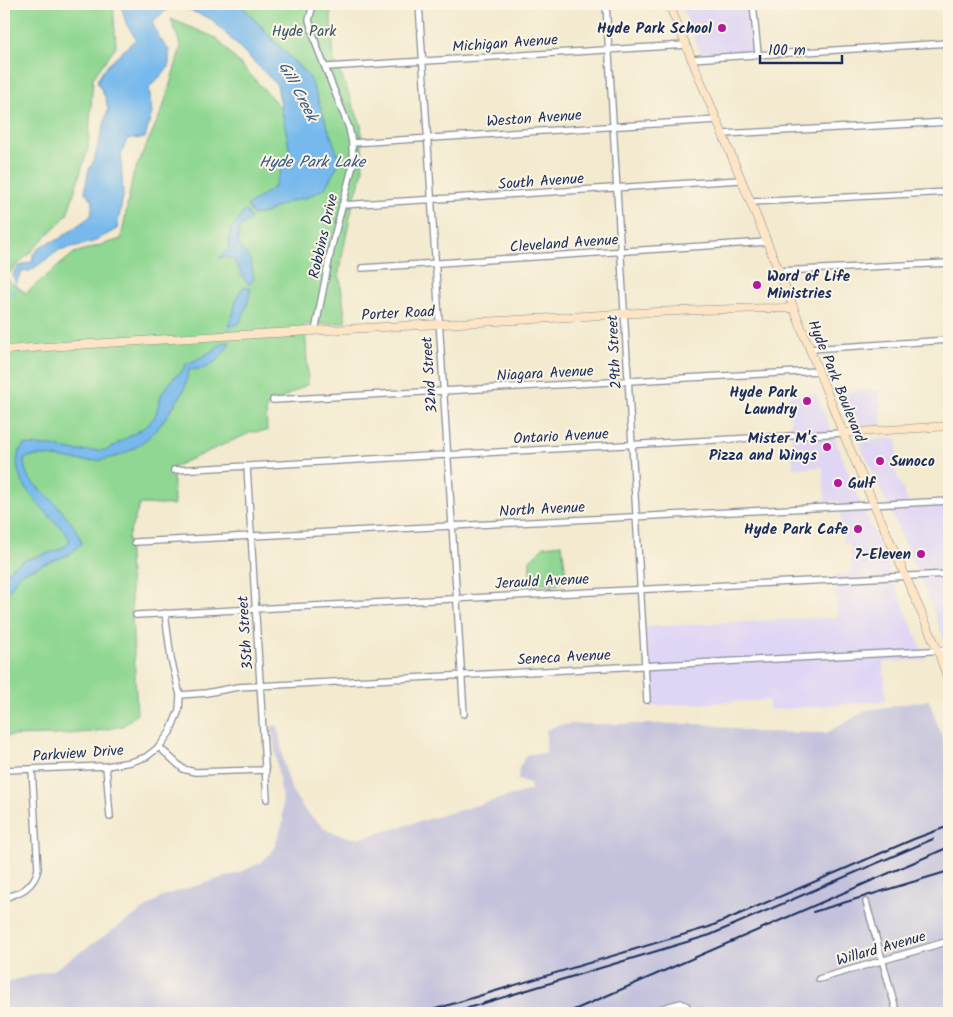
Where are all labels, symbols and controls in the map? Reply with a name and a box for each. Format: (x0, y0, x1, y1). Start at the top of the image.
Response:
place label: Hyde Park School (597, 17, 712, 41)
park label: Hyde Park (272, 20, 337, 44)
marker: Hyde Park School (716, 22, 728, 34)
street label: Michigan Avenue (451, 28, 559, 60)
scale bar (760, 32, 843, 64)
text: 100 m (768, 39, 806, 63)
water label: Gill Creek (271, 57, 325, 128)
street label: Weston Avenue (486, 104, 583, 134)
water label: Hyde Park Lake (259, 150, 367, 175)
street label: South Avenue (497, 167, 585, 197)
street label: Robbins Drive (303, 191, 345, 281)
street label: Cleveland Avenue (509, 228, 619, 260)
place label: Word of Life Ministries (767, 265, 851, 306)
marker: Word of Life Ministries (751, 279, 763, 291)
street label: Porter Road (361, 300, 436, 328)
street label: 29th Street (601, 314, 629, 389)
street label: Hyde Park Boulevard (801, 316, 872, 447)
street label: 32nd Street (415, 336, 445, 414)
street label: Niagara Avenue (496, 359, 594, 389)
place label: Hyde Park Laundry (730, 381, 798, 422)
marker: Hyde Park Laundry (801, 395, 813, 407)
street label: Ontario Avenue (513, 423, 610, 451)
place label: Mister M's Pizza and Wings (709, 427, 817, 468)
marker: Mister M's Pizza and Wings (821, 441, 833, 453)
place label: Sunoco (890, 450, 935, 474)
marker: Sunoco (874, 455, 886, 467)
place label: Gulf (848, 472, 876, 496)
marker: Gulf (832, 477, 844, 489)
street label: North Avenue (499, 496, 586, 524)
place label: Hyde Park Cafe (744, 518, 849, 542)
marker: Hyde Park Cafe (852, 523, 864, 535)
place label: 7-Eleven (854, 543, 911, 567)
marker: 7-Eleven (915, 548, 927, 560)
street label: Jerauld Avenue (494, 568, 590, 596)
street label: 35th Street (231, 595, 261, 671)
street label: Seneca Avenue (517, 644, 612, 672)
street label: Parkview Drive (32, 739, 125, 769)
street label: Willard Avenue (834, 925, 929, 973)

